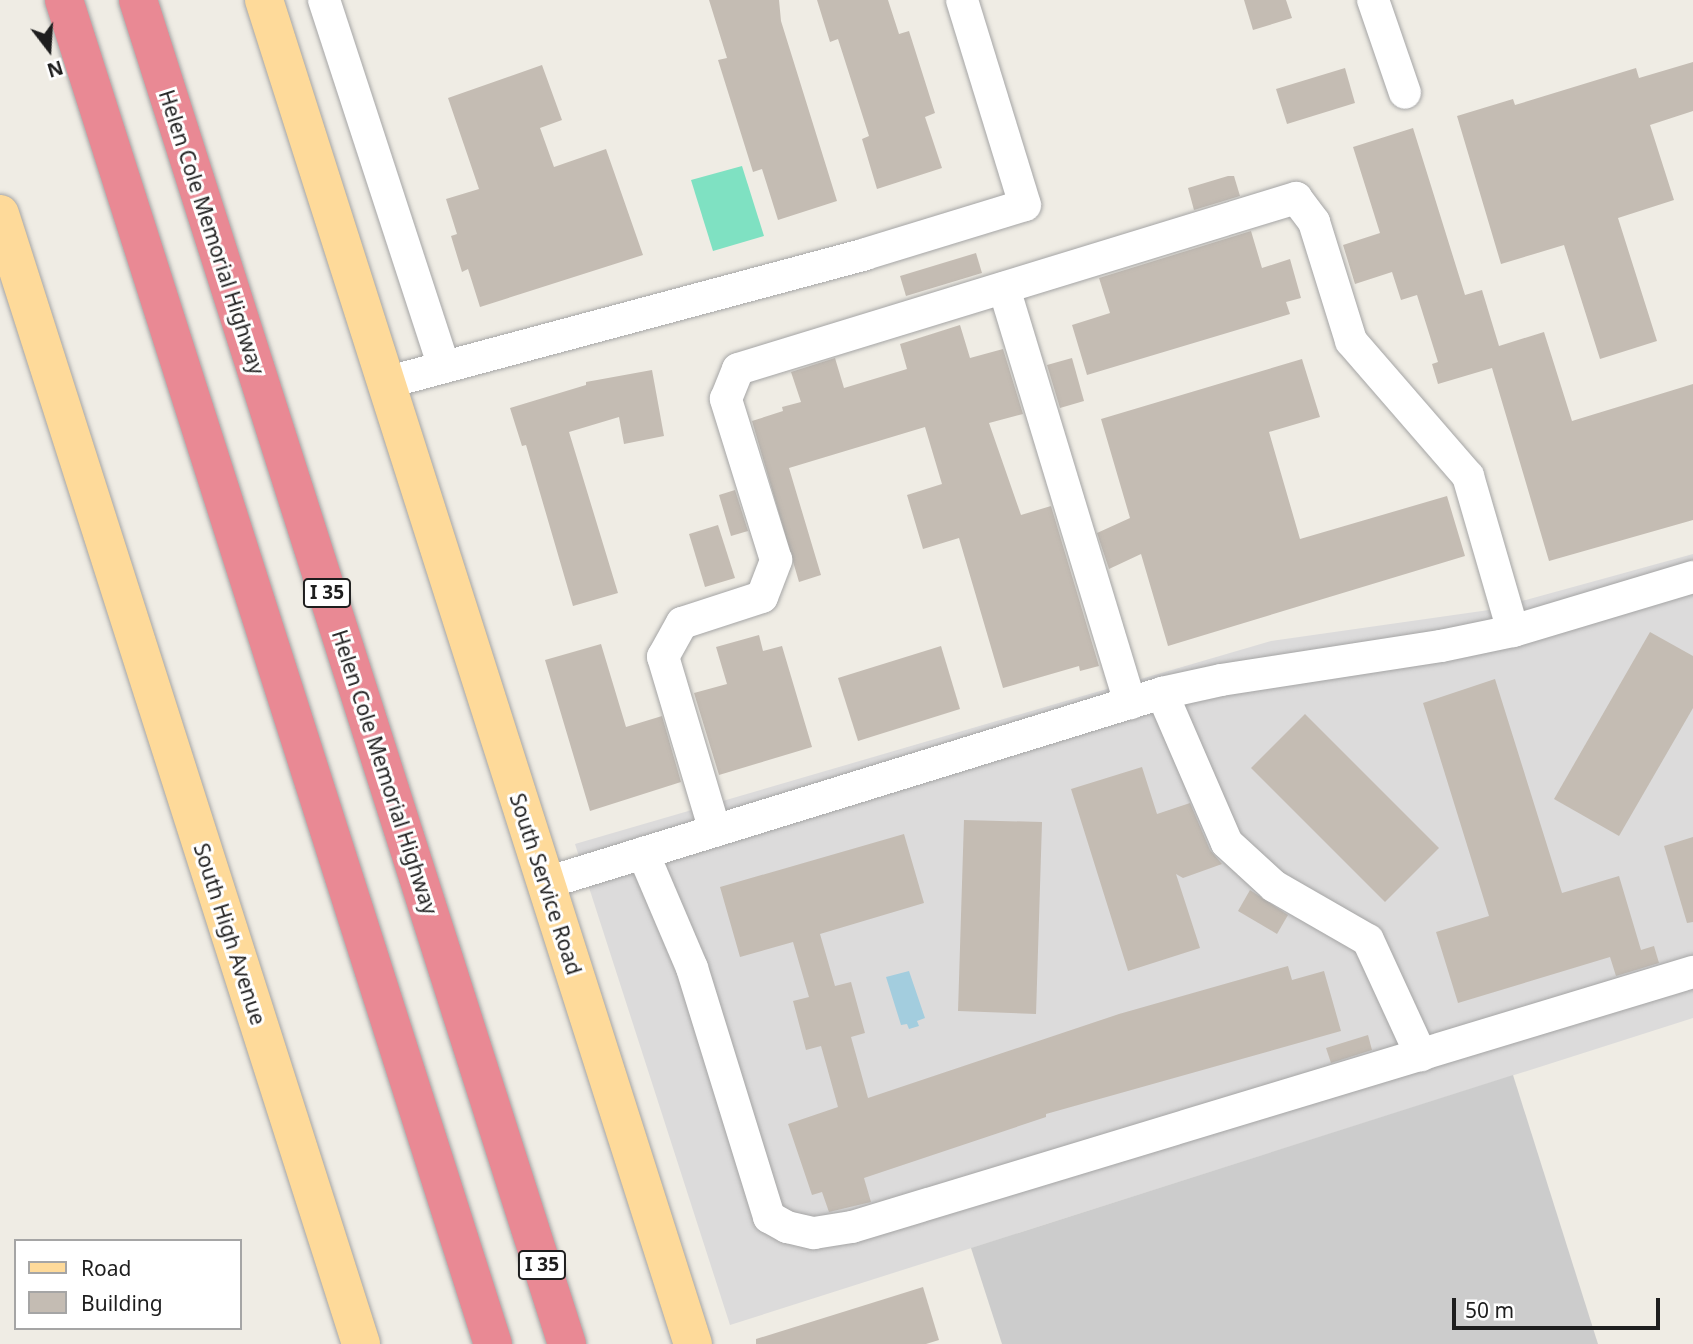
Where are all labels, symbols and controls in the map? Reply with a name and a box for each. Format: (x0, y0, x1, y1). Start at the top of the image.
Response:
north arrow (14, 14, 84, 84)
text: N (44, 54, 66, 84)
street label: Helen Cole Memorial Highway (154, 87, 270, 377)
road number: I 35 (302, 578, 352, 608)
street label: Helen Cole Memorial Highway (327, 627, 443, 917)
street label: South Service Road (505, 790, 587, 978)
street label: South High Avenue (189, 840, 271, 1028)
legend (14, 1239, 242, 1330)
road number: I 35 (518, 1250, 566, 1280)
text: Road (81, 1254, 131, 1282)
scale bar (1455, 1284, 1663, 1328)
text: Building (81, 1289, 163, 1317)
text: 50 m (1465, 1296, 1514, 1324)

